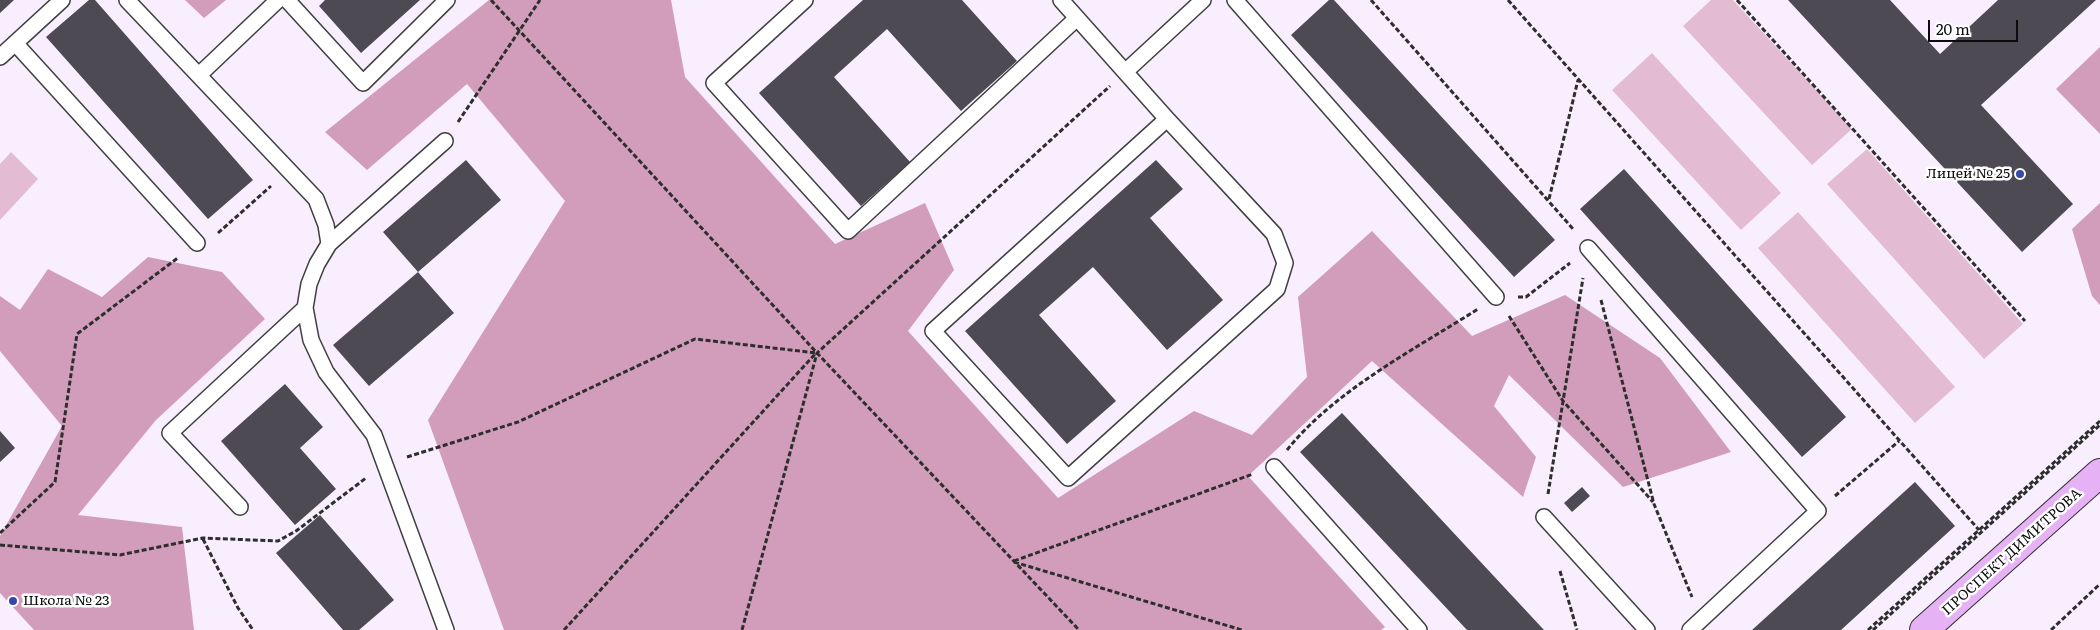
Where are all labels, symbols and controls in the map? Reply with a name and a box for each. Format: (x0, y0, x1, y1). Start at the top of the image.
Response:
scale bar (1930, 10, 2020, 42)
text: 20 m (1936, 17, 1970, 40)
place label: Лицей № 25 (1926, 166, 2010, 182)
marker: Лицей № 25 (2014, 168, 2026, 180)
street label: ПРОСПЕКТ ДИМИТРОВА (1939, 485, 2085, 619)
place label: Школа № 23 (23, 593, 110, 609)
marker: Школа № 23 (7, 595, 19, 607)

